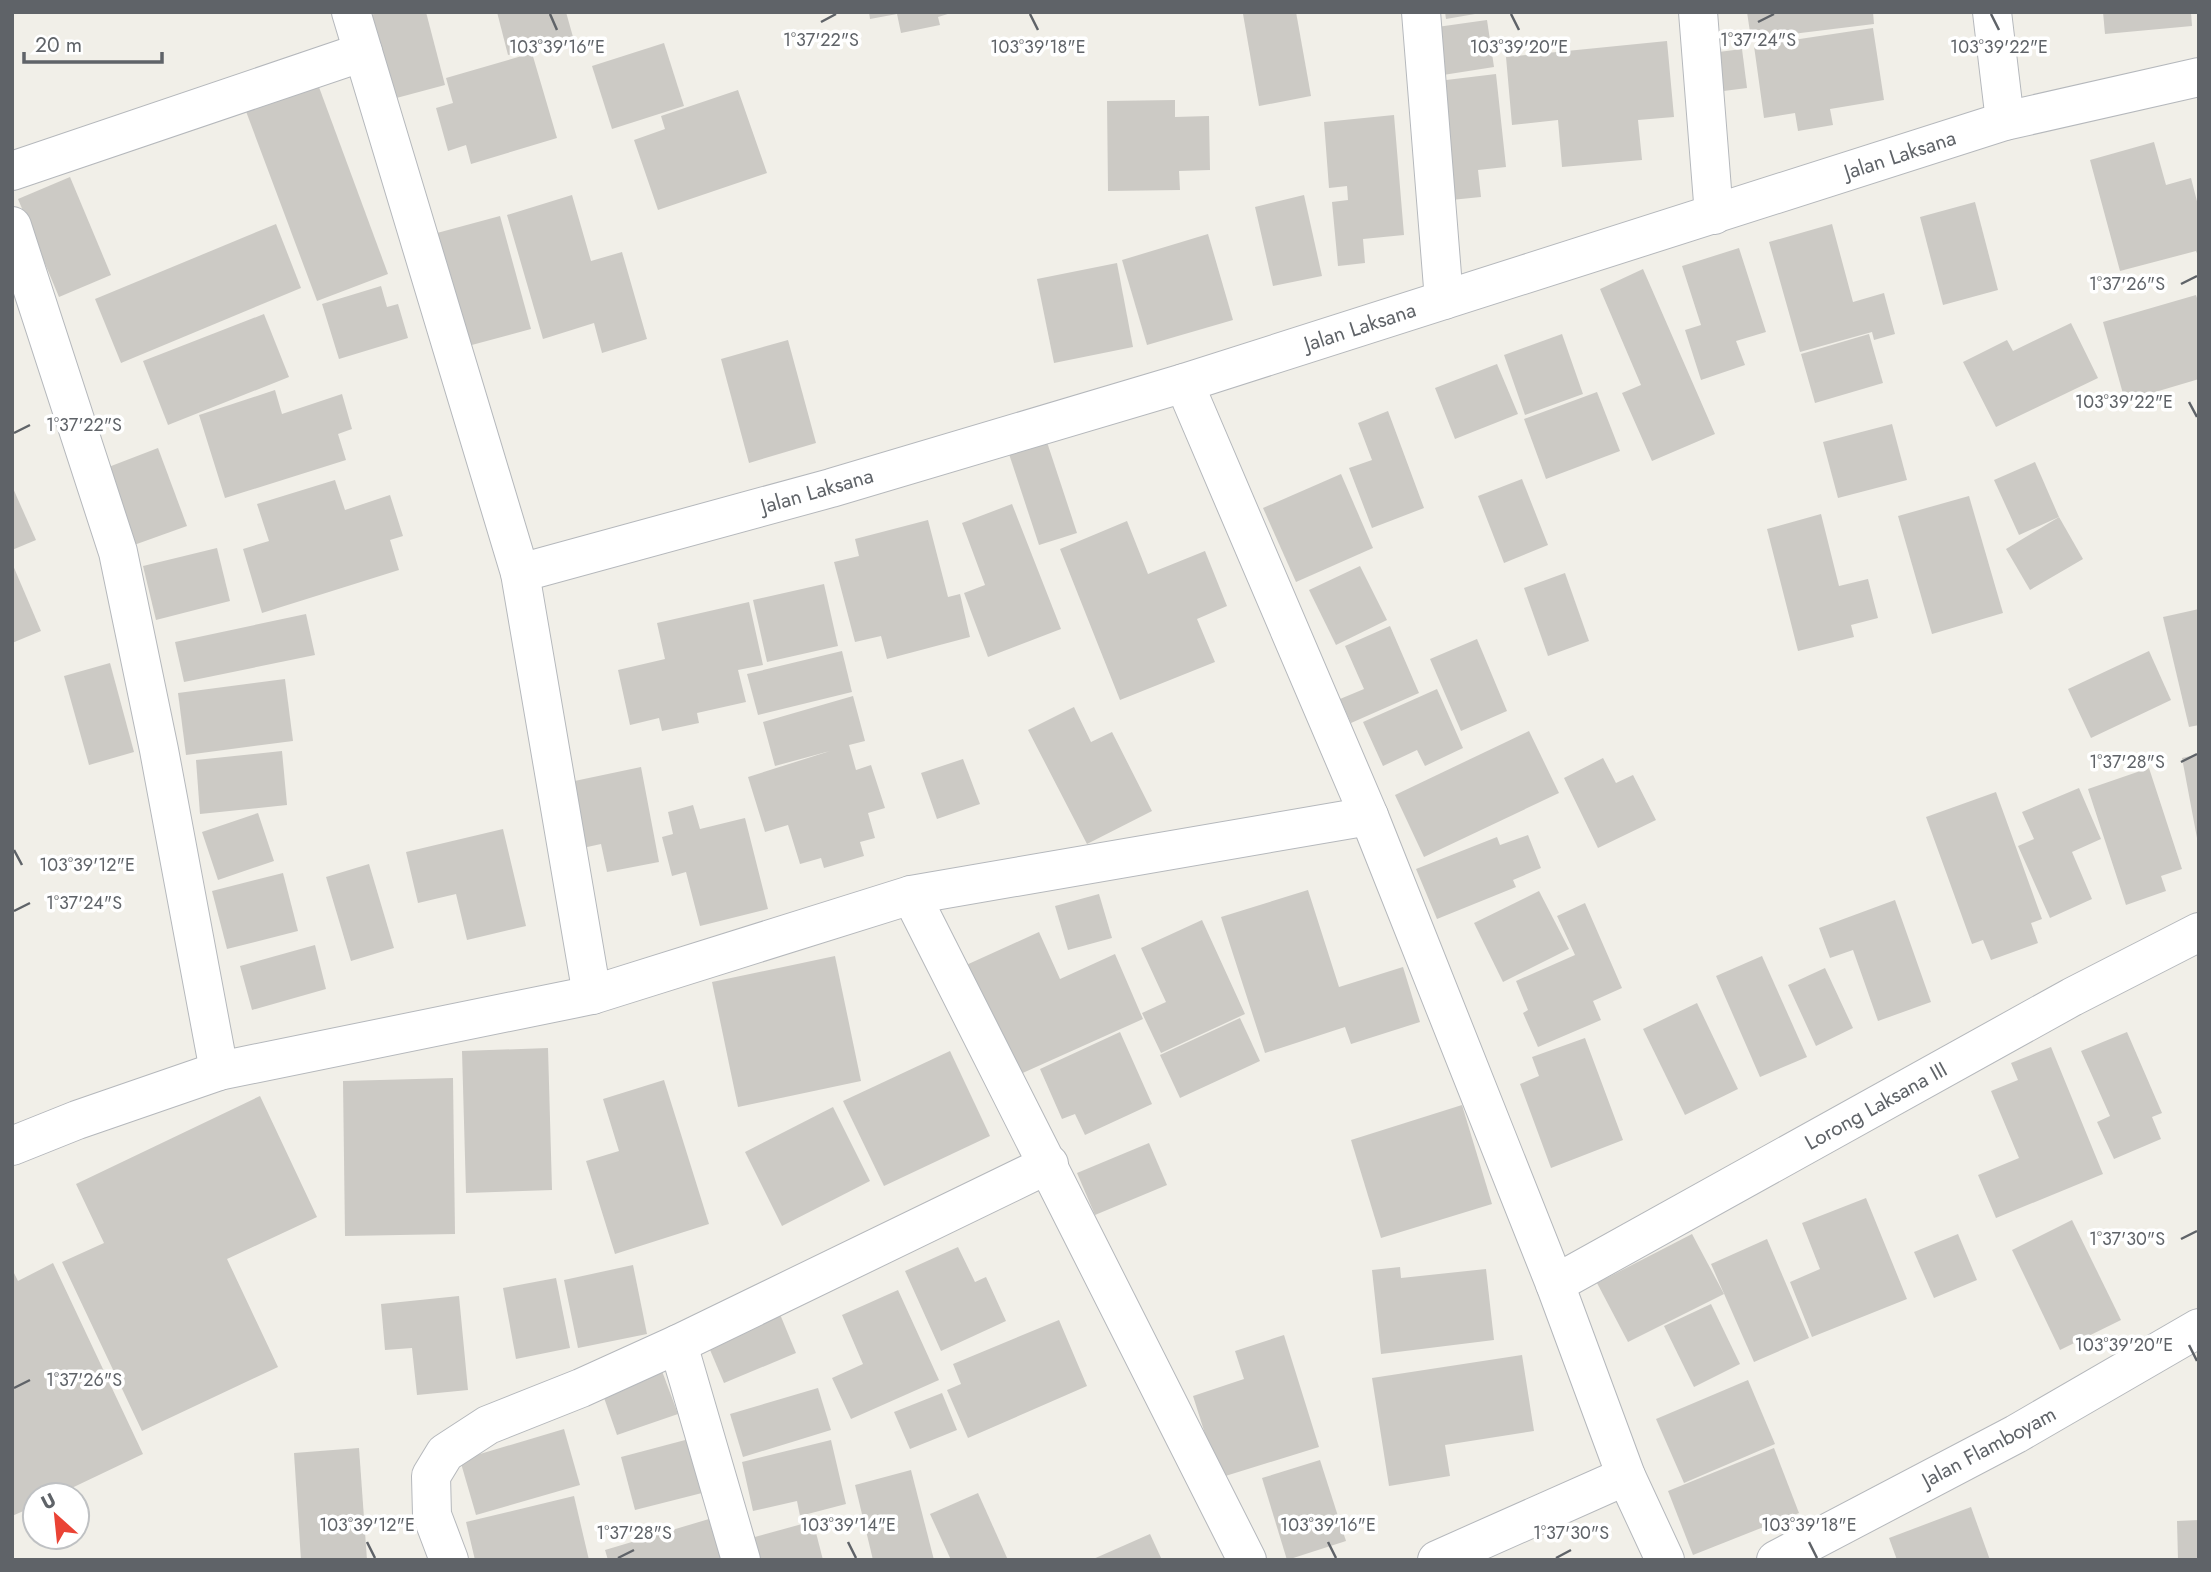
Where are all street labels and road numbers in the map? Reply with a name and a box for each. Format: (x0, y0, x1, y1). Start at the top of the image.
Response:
street label: Jalan Laksana (1837, 123, 1960, 188)
street label: Jalan Laksana (1297, 295, 1420, 360)
street label: Jalan Laksana (754, 461, 877, 522)
street label: Lorong Laksana III (1799, 1054, 1953, 1158)
street label: Jalan Flamboyam (1914, 1399, 2061, 1496)

